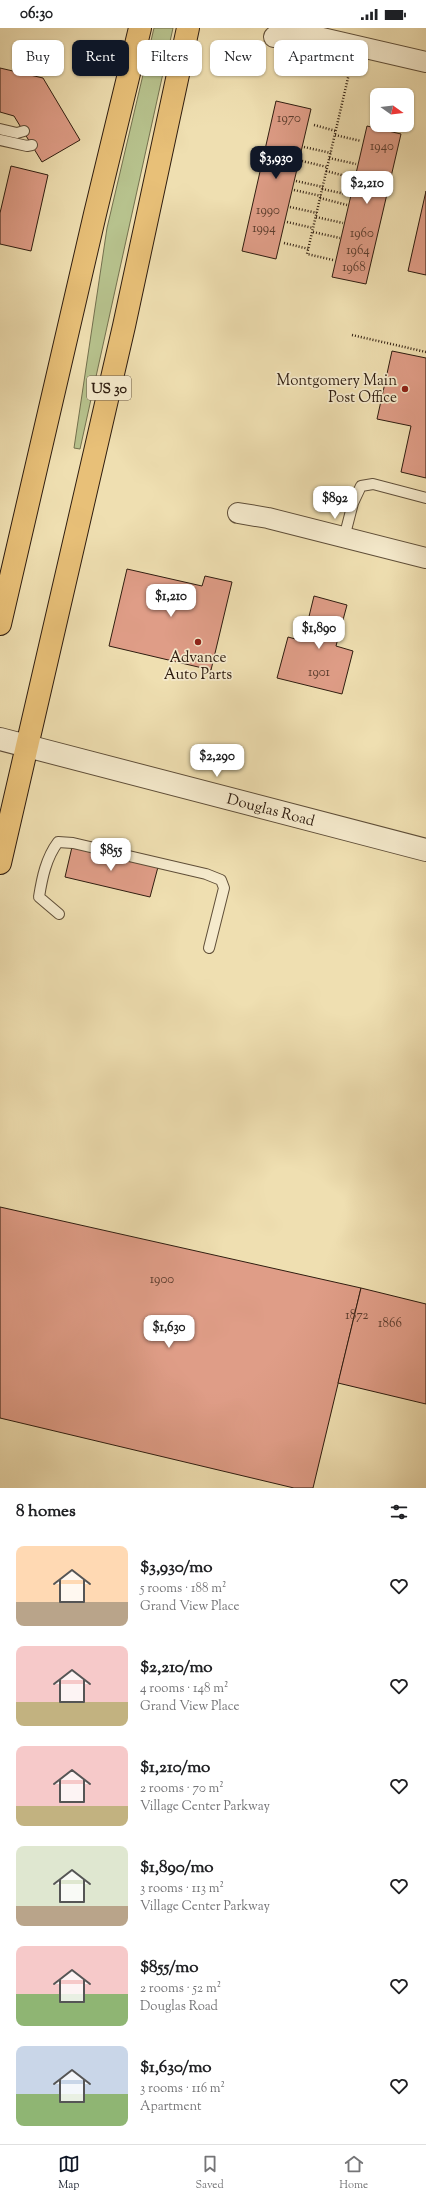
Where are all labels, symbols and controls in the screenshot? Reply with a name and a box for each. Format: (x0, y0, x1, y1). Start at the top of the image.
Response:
text: 06:30 (20, 4, 53, 25)
chip: Buy (12, 40, 64, 76)
chip: Rent (72, 40, 129, 76)
chip: Filters (137, 40, 202, 76)
chip: New (210, 40, 266, 76)
chip: Apartment (274, 40, 368, 76)
north arrow (370, 88, 414, 132)
map controls (370, 88, 414, 132)
house number: 1970 (277, 110, 301, 128)
house number: 1940 (370, 138, 394, 156)
pin: $3,930 (243, 146, 309, 180)
text: $3,930 (259, 150, 293, 168)
pin: $2,210 (334, 171, 400, 205)
text: $2,210 (350, 175, 384, 193)
house number: 1990 (256, 202, 280, 220)
house number: 1994 (252, 220, 276, 238)
house number: 1960 (350, 225, 374, 243)
house number: 1964 (346, 242, 370, 260)
house number: 1968 (342, 259, 366, 277)
place label: Montgomery Main Post Office (277, 371, 397, 409)
road number: US 30 (87, 376, 131, 400)
marker: Montgomery Main Post Office (400, 384, 410, 394)
pin: $892 (311, 486, 359, 520)
text: $892 (322, 490, 348, 508)
pin: $1,210 (138, 584, 204, 618)
text: $1,210 (155, 588, 187, 606)
pin: $1,890 (286, 616, 352, 650)
text: $1,890 (302, 620, 336, 638)
marker: Advance Auto Parts (193, 637, 203, 647)
place label: Advance Auto Parts (164, 648, 232, 686)
house number: 1901 (308, 664, 330, 682)
pin: $2,290 (184, 744, 250, 778)
text: $2,290 (199, 748, 235, 766)
street label: Douglas Road (224, 790, 317, 833)
pin: $855 (87, 838, 135, 872)
text: $855 (100, 842, 122, 860)
house number: 1900 (150, 1271, 174, 1289)
house number: 1872 (345, 1307, 369, 1325)
pin: $1,630 (136, 1315, 202, 1349)
house number: 1866 (378, 1315, 402, 1333)
text: $1,630 (153, 1319, 185, 1337)
text: 8 homes (16, 1500, 76, 1524)
icon: filters (388, 1501, 410, 1523)
text: $3,930/mo (140, 1556, 213, 1580)
icon: home (48, 1562, 96, 1610)
icon: heart (388, 1575, 410, 1597)
text: 5 rooms · 188 m² (140, 1580, 226, 1598)
text: Grand View Place (140, 1598, 240, 1616)
text: $2,210/mo (140, 1656, 213, 1680)
icon: home (48, 1662, 96, 1710)
icon: heart (388, 1675, 410, 1697)
text: 4 rooms · 148 m² (140, 1680, 228, 1698)
text: Grand View Place (140, 1698, 240, 1716)
text: $1,210/mo (140, 1756, 210, 1780)
icon: home (48, 1762, 96, 1810)
icon: heart (388, 1775, 410, 1797)
text: 2 rooms · 70 m² (140, 1780, 224, 1798)
text: Village Center Parkway (140, 1798, 270, 1816)
text: $1,890/mo (140, 1856, 214, 1880)
icon: home (48, 1862, 96, 1910)
icon: heart (388, 1875, 410, 1897)
text: 3 rooms · 113 m² (140, 1880, 224, 1898)
text: Village Center Parkway (140, 1898, 270, 1916)
text: $855/mo (140, 1956, 198, 1980)
icon: home (48, 1962, 96, 2010)
icon: heart (388, 1975, 410, 1997)
text: 2 rooms · 52 m² (140, 1980, 221, 1998)
text: Douglas Road (140, 1998, 218, 2016)
text: $1,630/mo (140, 2056, 212, 2080)
icon: home (48, 2062, 96, 2110)
icon: heart (388, 2075, 410, 2097)
text: 3 rooms · 116 m² (140, 2080, 225, 2098)
text: Apartment (140, 2098, 201, 2116)
tab: Map (58, 2153, 80, 2193)
tab: Saved (195, 2153, 224, 2193)
tab: Home (339, 2153, 368, 2193)

